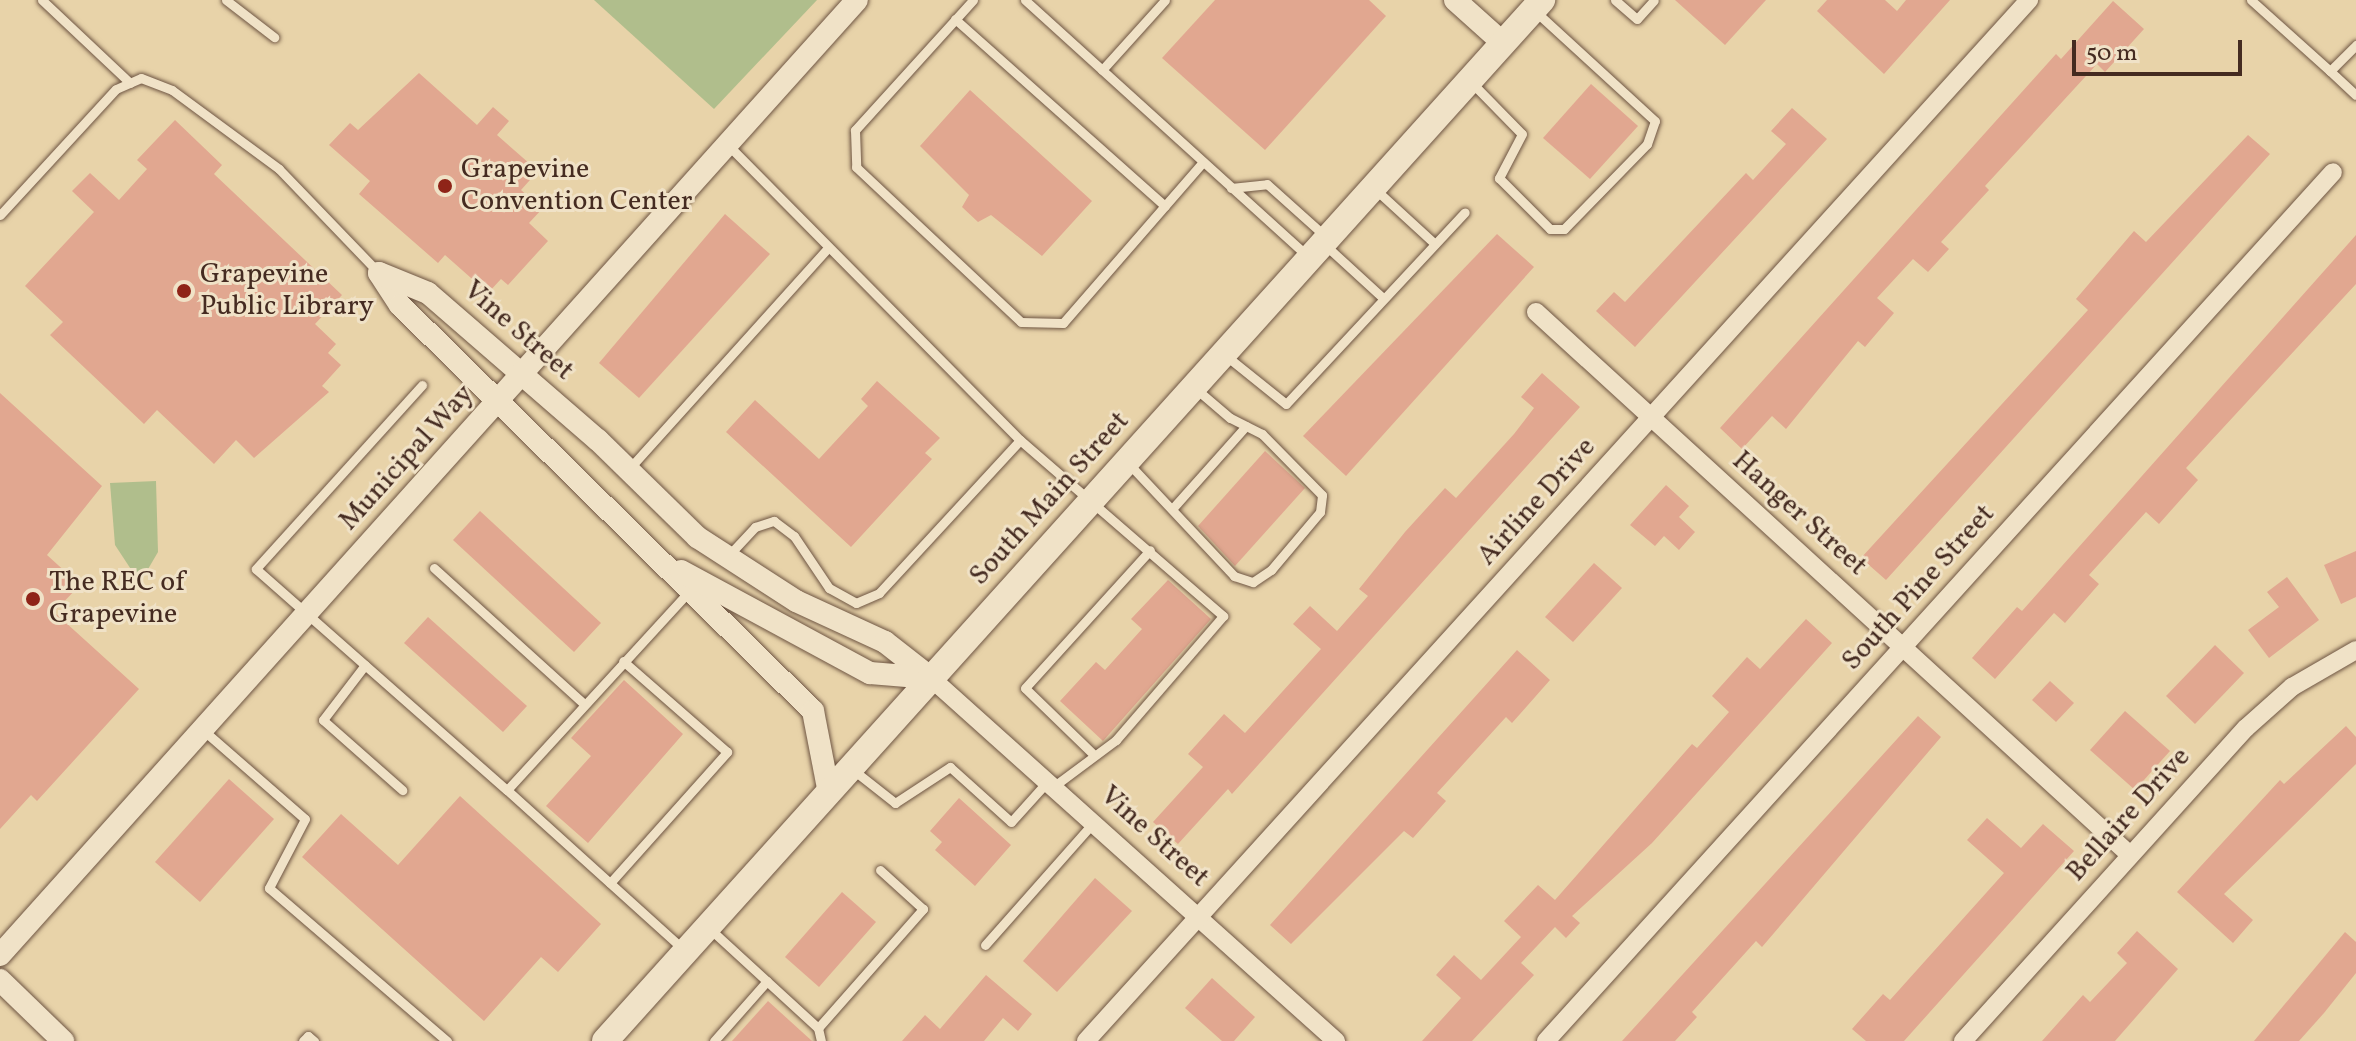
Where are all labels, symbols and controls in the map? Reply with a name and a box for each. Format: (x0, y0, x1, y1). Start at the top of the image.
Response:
scale bar (2076, 24, 2246, 74)
text: 50 m (2086, 37, 2138, 71)
place label: Grapevine Convention Center (461, 153, 693, 219)
marker: Grapevine Convention Center (436, 177, 454, 195)
place label: Grapevine Public Library (200, 258, 374, 324)
street label: Vine Street (456, 274, 580, 388)
marker: Grapevine Public Library (175, 282, 193, 300)
street label: Municipal Way (332, 378, 482, 538)
street label: South Main Street (963, 405, 1137, 593)
street label: Airline Drive (1471, 431, 1603, 573)
street label: Hanger Street (1725, 445, 1873, 583)
street label: South Pine Street (1836, 498, 2002, 678)
place label: The REC of Grapevine (49, 566, 185, 632)
marker: The REC of Grapevine (24, 590, 42, 608)
street label: Bellaire Drive (2060, 741, 2198, 889)
street label: Vine Street (1093, 779, 1215, 895)

